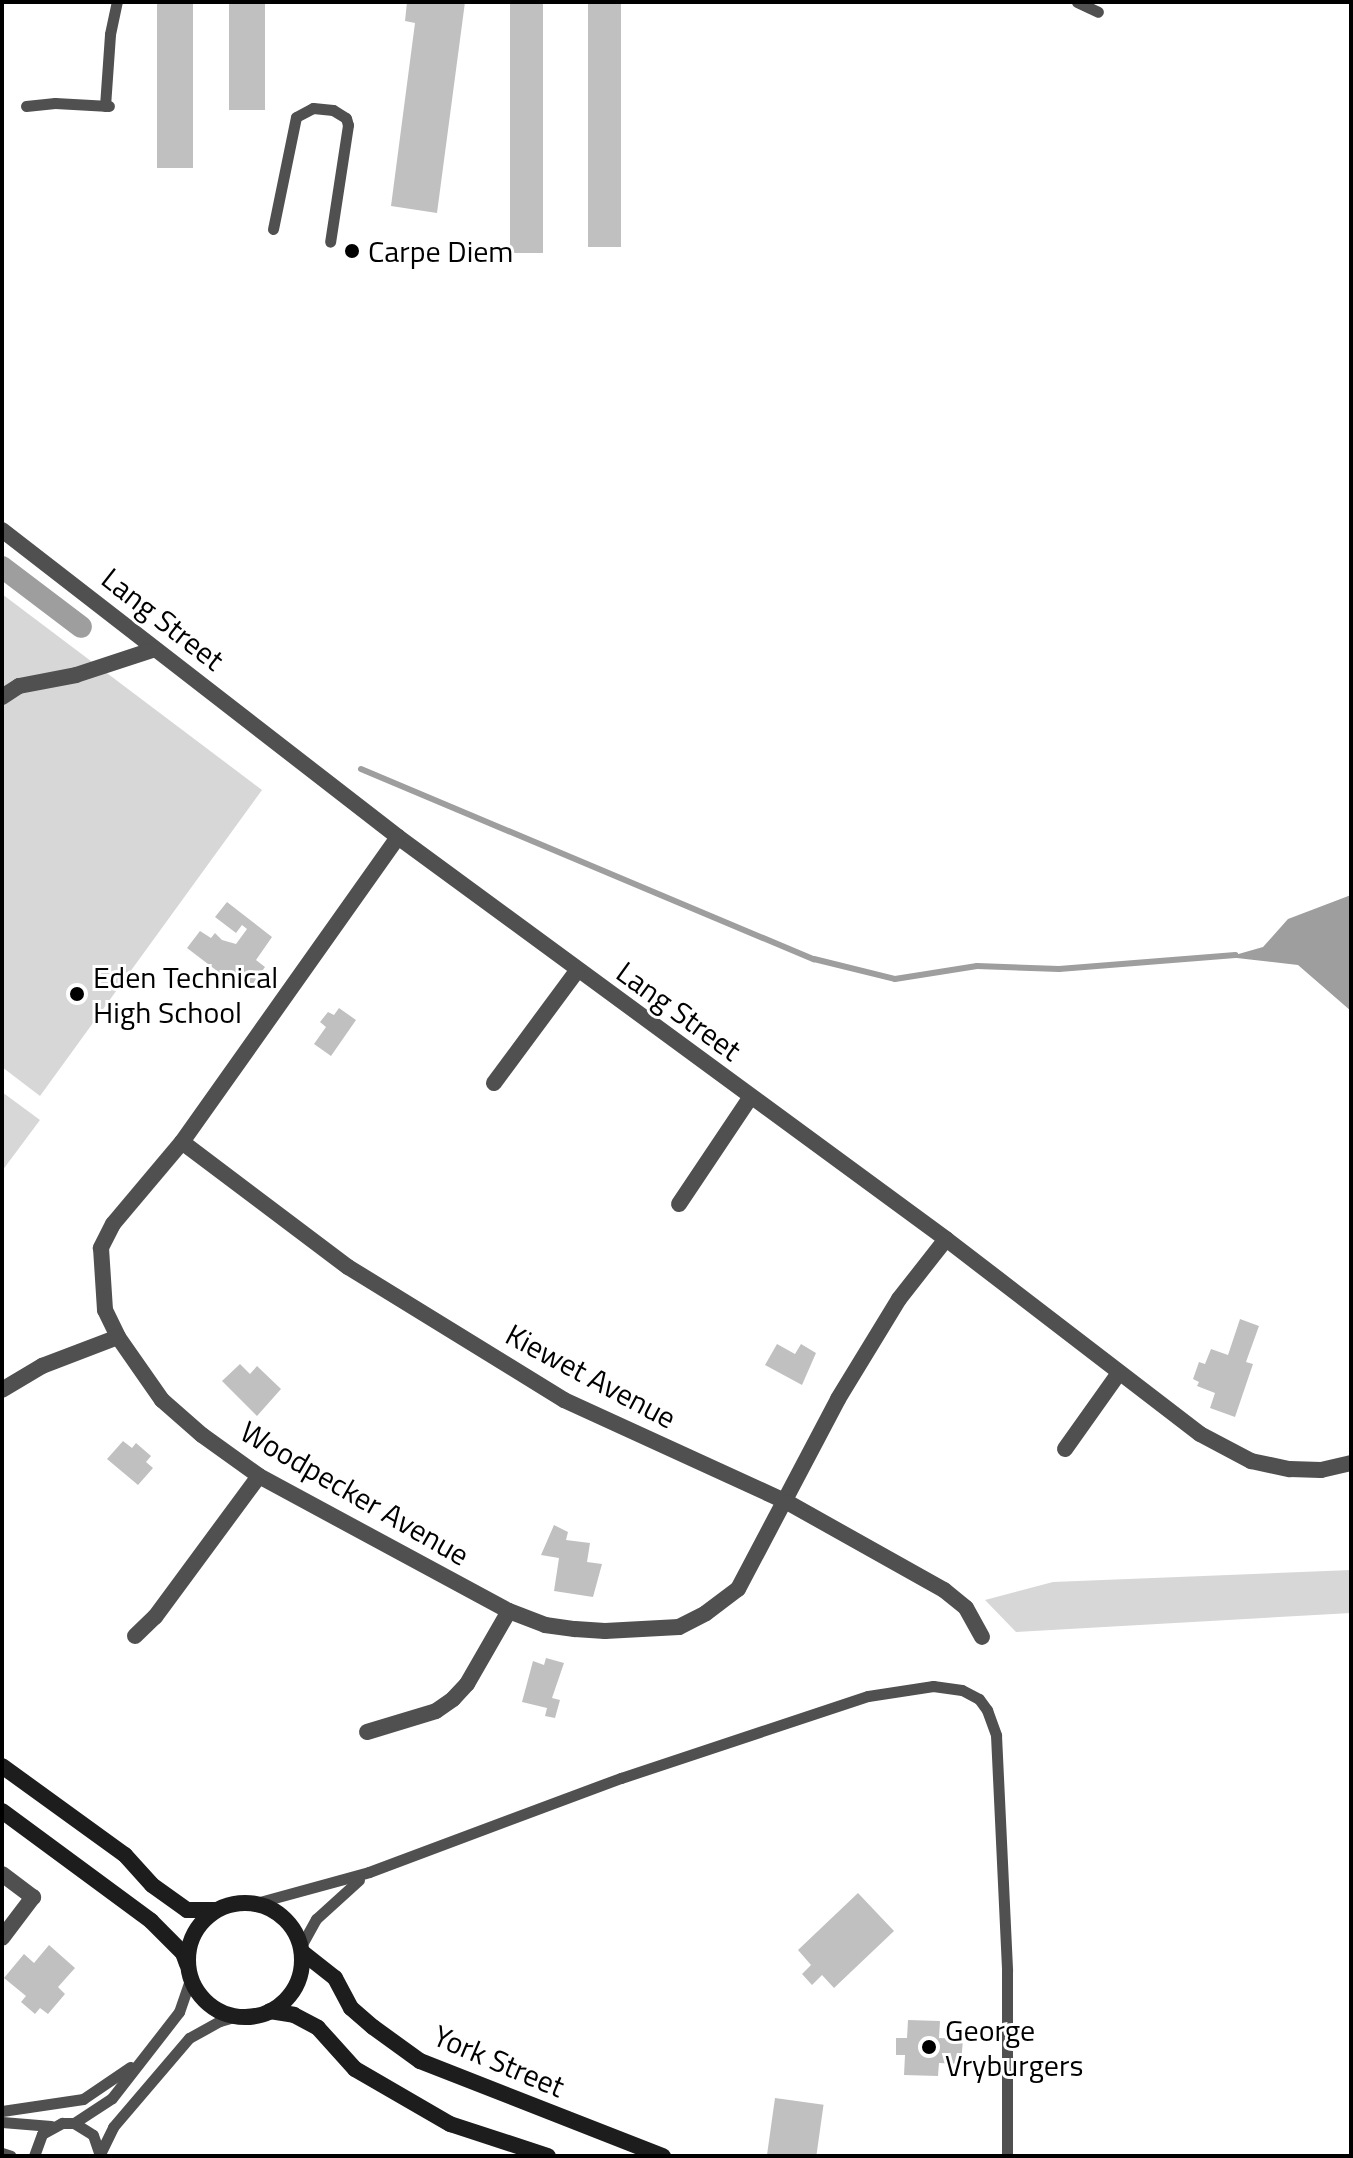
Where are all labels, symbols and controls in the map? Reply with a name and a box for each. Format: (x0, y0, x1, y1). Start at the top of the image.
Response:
place label: Carpe Diem (368, 233, 513, 269)
marker: Carpe Diem (343, 242, 361, 260)
street label: Lang Street (95, 560, 231, 678)
street label: Lang Street (610, 954, 748, 1068)
place label: Eden Technical High School (93, 959, 278, 1030)
marker: Eden Technical High School (68, 985, 86, 1003)
street label: Kiewet Avenue (500, 1316, 682, 1436)
street label: Woodpecker Avenue (234, 1413, 476, 1573)
place label: George Vryburgers (945, 2012, 1083, 2082)
street label: York Street (428, 2017, 570, 2105)
marker: George Vryburgers (920, 2038, 938, 2056)

